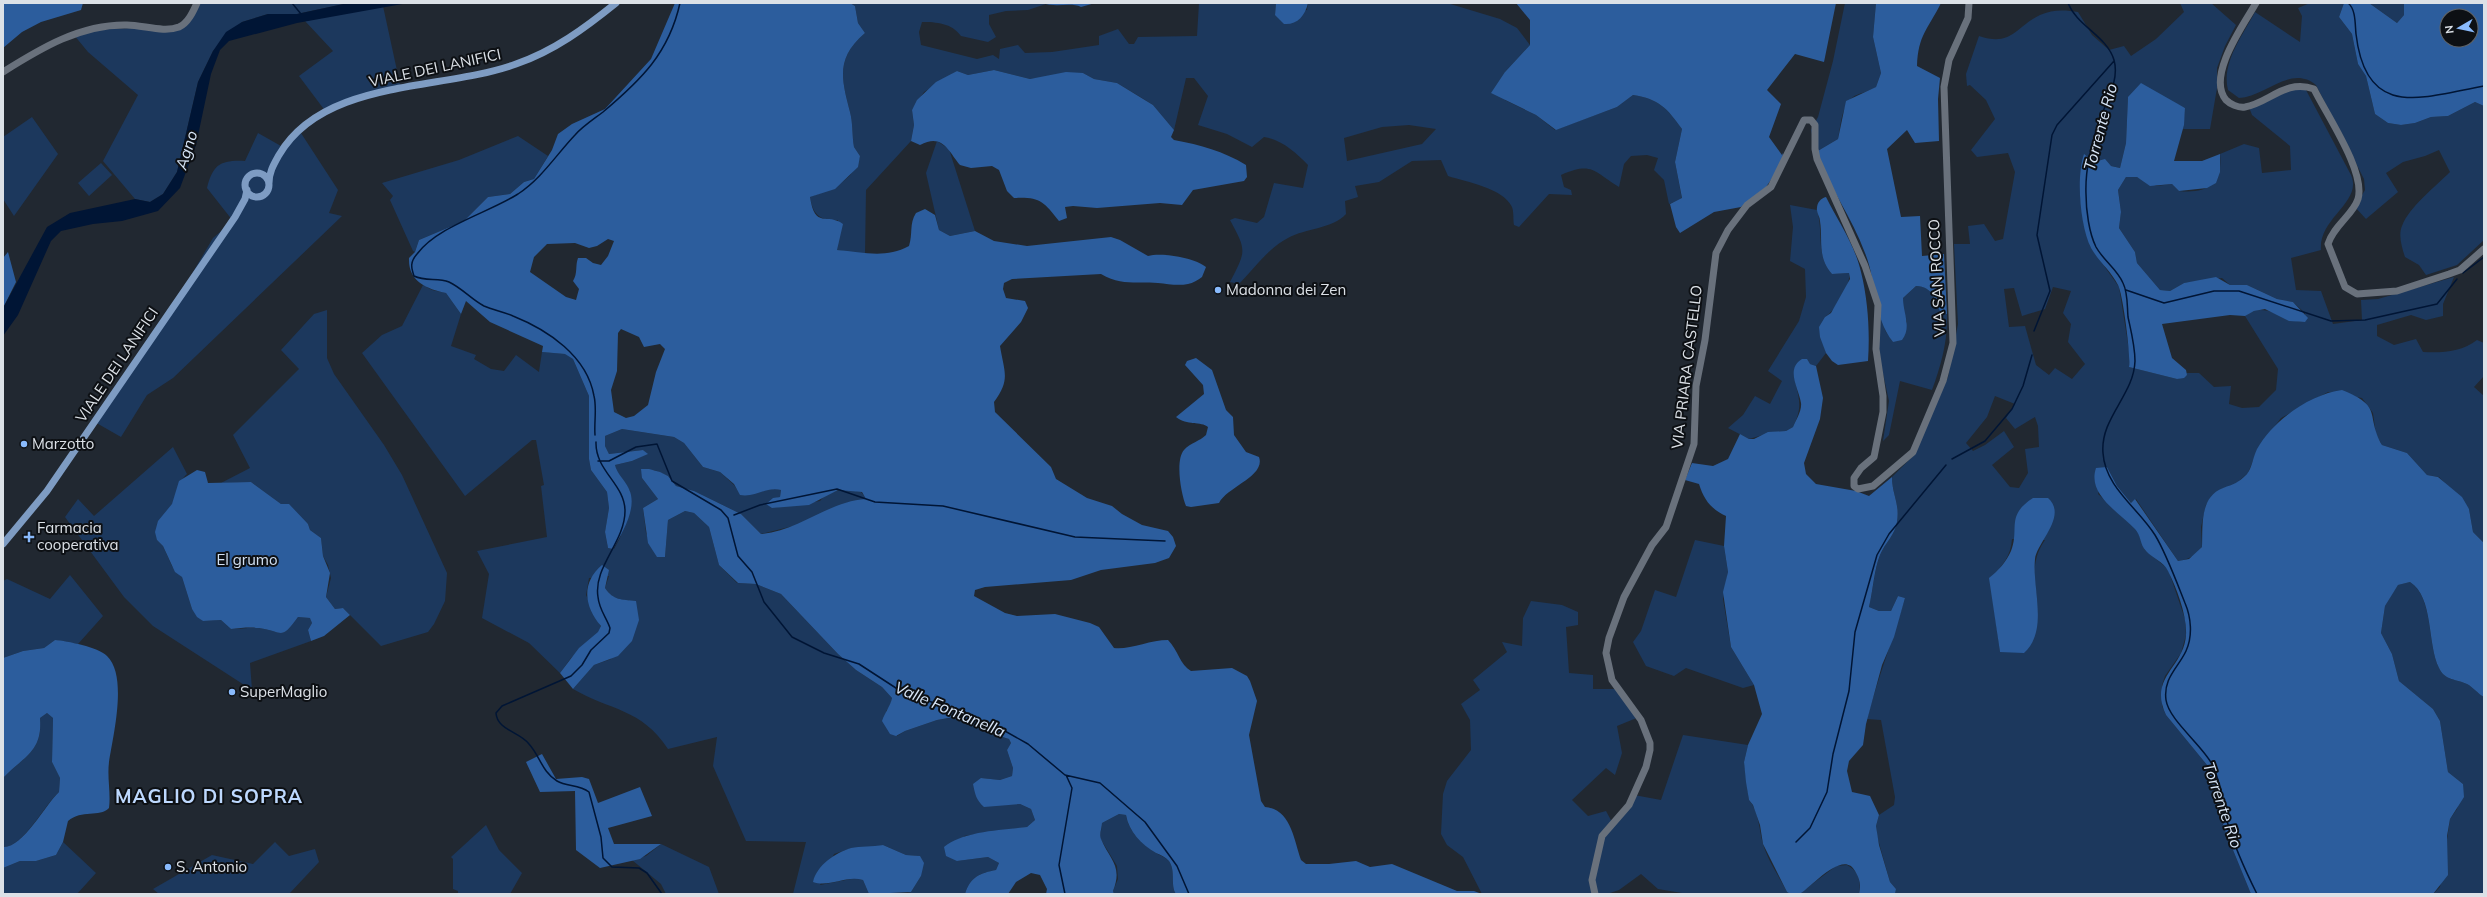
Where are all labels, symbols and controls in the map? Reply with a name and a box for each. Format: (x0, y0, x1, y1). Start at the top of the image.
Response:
north arrow (2439, 8, 2479, 48)
text: N (2442, 24, 2457, 35)
street label: VIALE DEI LANIFICI (367, 44, 503, 91)
water label: Torrente Rio (2079, 81, 2121, 173)
water label: Agno (170, 128, 201, 173)
street label: VIA SAN ROCCO (1924, 219, 1949, 337)
place label: Madonna dei Zen (1226, 280, 1346, 299)
street label: VIA PRIARA CASTELLO (1667, 284, 1706, 450)
marker: Madonna dei Zen (1213, 285, 1223, 295)
street label: VIALE DEI LANIFICI (71, 304, 162, 426)
place label: Marzotto (32, 434, 94, 453)
marker: Marzotto (19, 439, 29, 449)
place label: Farmacia cooperativa (37, 518, 119, 554)
marker: Farmacia cooperativa (24, 532, 34, 542)
park label: El grumo (216, 550, 278, 569)
water label: Valle Fontanella (892, 677, 1009, 741)
place label: SuperMaglio (240, 682, 327, 701)
marker: SuperMaglio (227, 687, 237, 697)
water label: Torrente Rio (2199, 759, 2247, 851)
district label: MAGLIO DI SOPRA (115, 784, 303, 808)
place label: S. Antonio (176, 857, 247, 876)
marker: S. Antonio (163, 862, 173, 872)

